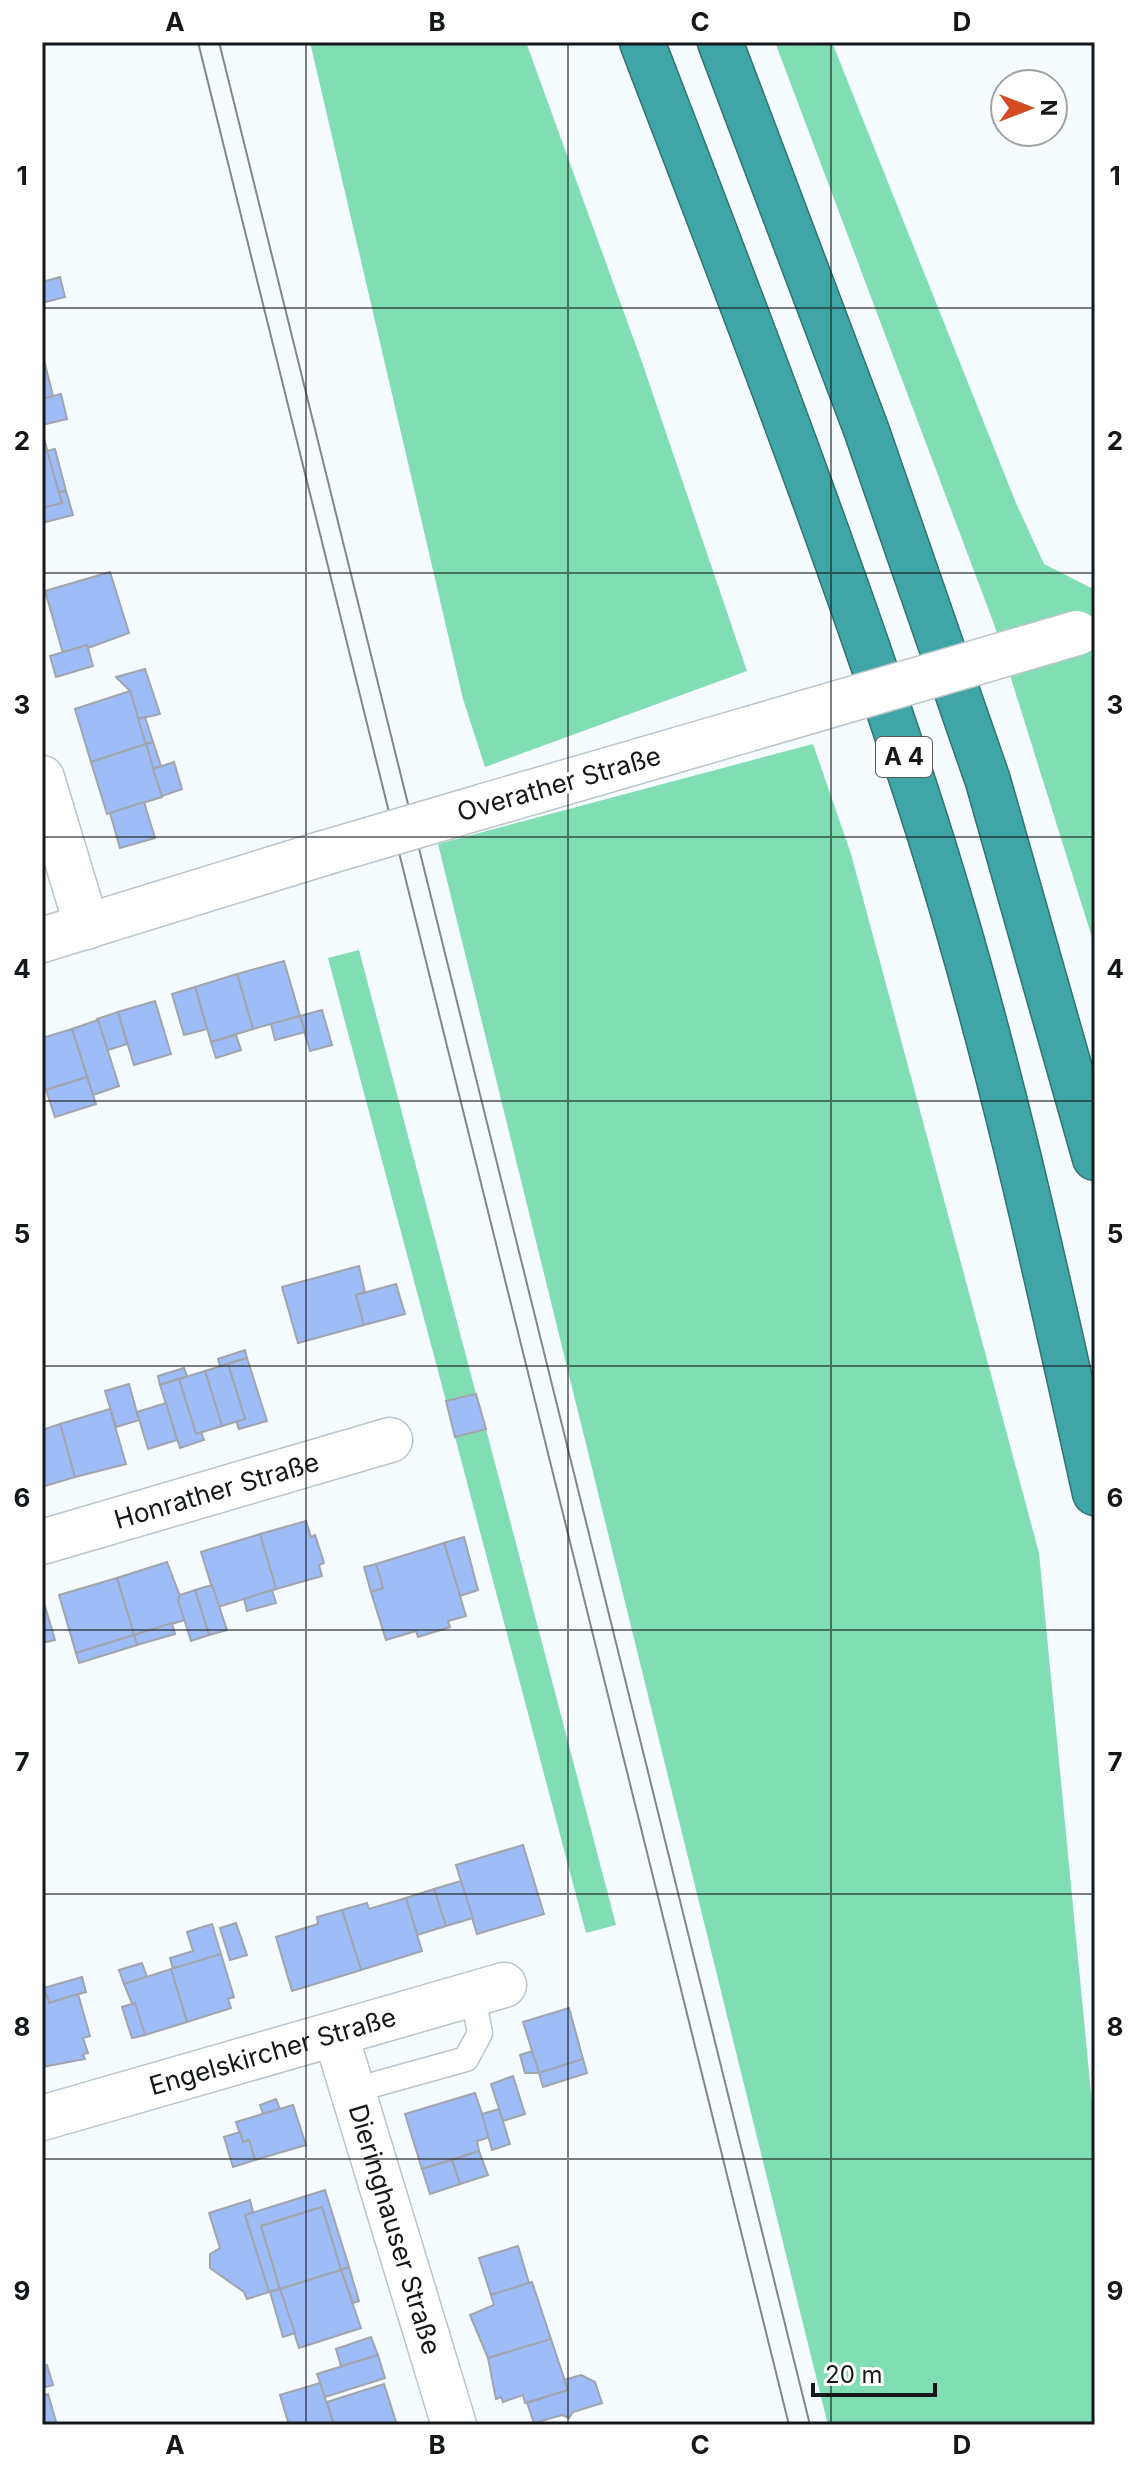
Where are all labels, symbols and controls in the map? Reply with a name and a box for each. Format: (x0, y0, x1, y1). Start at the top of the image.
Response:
text: A (165, 6, 185, 37)
text: B (428, 6, 446, 37)
text: C (690, 6, 710, 37)
text: D (953, 6, 971, 37)
north arrow (989, 68, 1069, 148)
text: N (1036, 100, 1062, 116)
text: 1 (16, 160, 28, 191)
text: 1 (1109, 160, 1121, 191)
text: 2 (14, 425, 30, 456)
text: 2 (1107, 425, 1123, 456)
text: 3 (14, 689, 30, 720)
text: 3 (1107, 689, 1123, 720)
road number: A 4 (876, 737, 932, 777)
street label: Overather Straße (453, 740, 664, 827)
text: 4 (13, 953, 31, 984)
text: 4 (1106, 953, 1124, 984)
text: 5 (14, 1218, 30, 1249)
text: 5 (1107, 1218, 1123, 1249)
street label: Honrather Straße (111, 1446, 322, 1535)
text: 6 (14, 1482, 30, 1513)
text: 6 (1107, 1482, 1123, 1513)
text: 7 (14, 1746, 30, 1777)
text: 7 (1107, 1746, 1123, 1777)
street label: Engelskircher Straße (145, 2001, 400, 2101)
text: 8 (14, 2011, 30, 2042)
text: 8 (1107, 2011, 1123, 2042)
street label: Dieringhauser Straße (343, 2100, 448, 2358)
text: 9 (14, 2275, 30, 2306)
text: 9 (1107, 2275, 1123, 2306)
scale bar (813, 2347, 935, 2397)
text: 20 m (825, 2360, 883, 2389)
text: A (165, 2429, 185, 2460)
text: B (428, 2429, 446, 2460)
text: C (690, 2429, 710, 2460)
text: D (953, 2429, 971, 2460)

